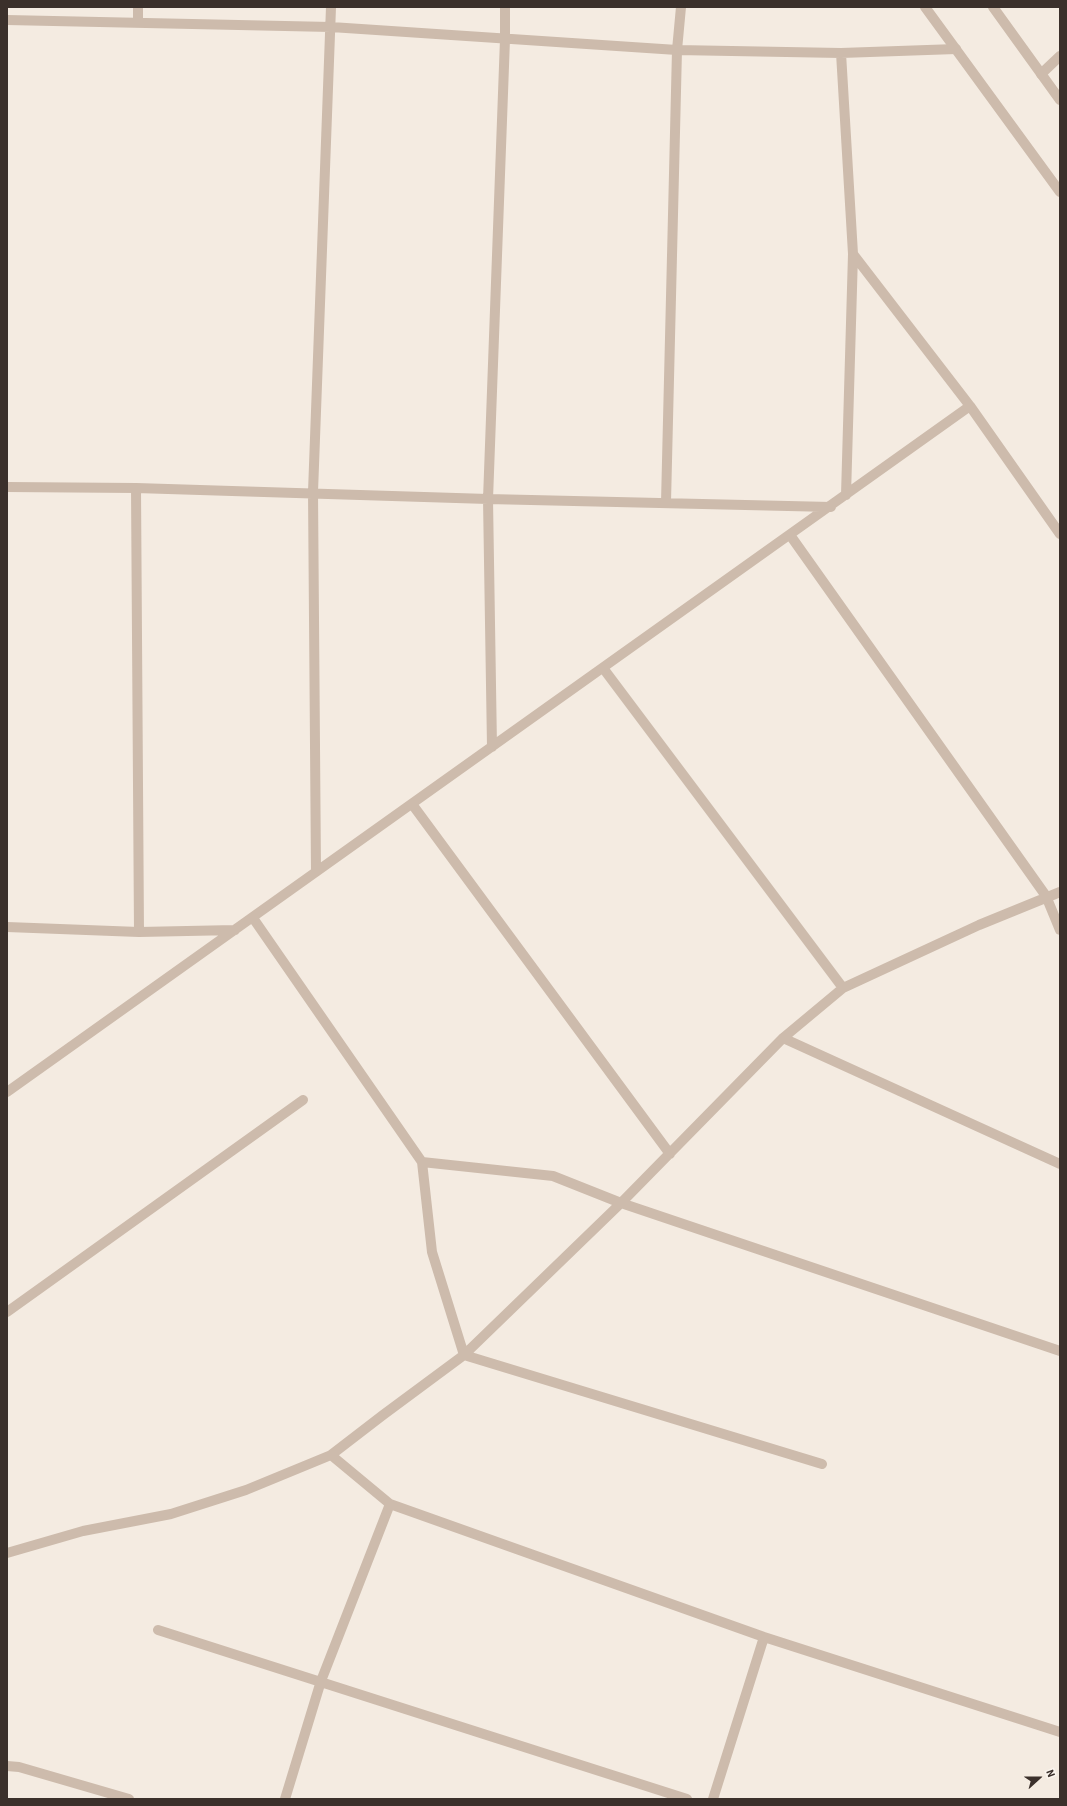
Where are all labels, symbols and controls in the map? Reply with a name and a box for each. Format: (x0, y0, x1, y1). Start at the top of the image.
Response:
north arrow (1019, 1758, 1059, 1798)
text: N (1042, 1767, 1059, 1780)

